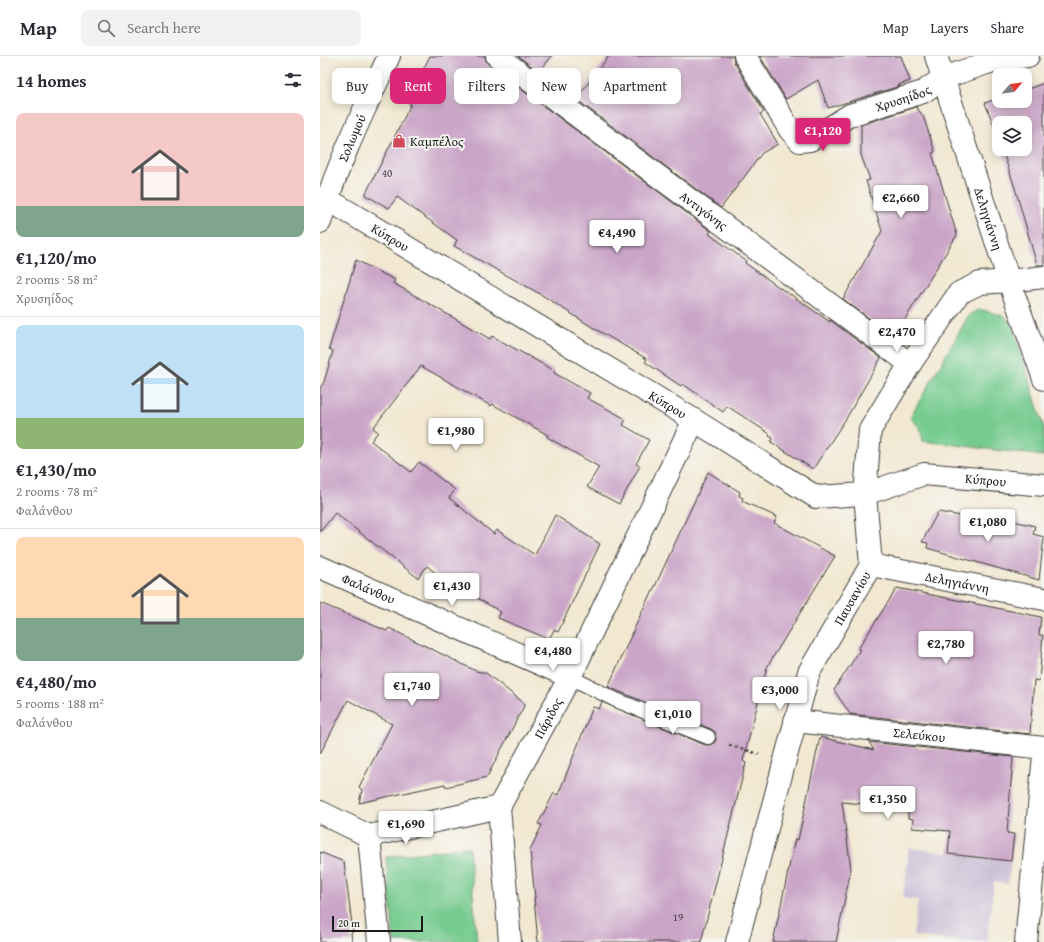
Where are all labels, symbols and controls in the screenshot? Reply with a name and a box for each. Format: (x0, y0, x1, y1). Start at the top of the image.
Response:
search box (81, 10, 361, 46)
text: Map (20, 14, 57, 42)
icon: search (95, 17, 117, 39)
text: Search here (127, 17, 201, 38)
text: Map (883, 18, 909, 38)
text: Layers (931, 18, 969, 38)
text: Share (991, 18, 1024, 38)
text: 14 homes (16, 68, 87, 93)
chip: Buy (332, 68, 382, 104)
chip: Rent (390, 68, 446, 104)
chip: Filters (454, 68, 519, 104)
chip: New (527, 68, 581, 104)
chip: Apartment (589, 68, 681, 104)
north arrow (992, 68, 1032, 108)
map controls (992, 68, 1032, 156)
icon: filters (282, 69, 304, 91)
street label: Χρυσηίδος (873, 80, 935, 116)
street label: Σολωμού (333, 111, 371, 165)
button: layers (992, 116, 1032, 156)
pin: €1,120 (790, 118, 856, 152)
text: €1,120 (804, 121, 842, 140)
place label: Καμπέλος (410, 132, 464, 151)
shop icon: Καμπέλος (391, 133, 407, 149)
icon: home (124, 139, 196, 211)
house number: 40 (382, 165, 392, 181)
pin: €2,660 (868, 185, 934, 219)
street label: Δεληγιάννη (970, 185, 1008, 253)
street label: Αντιγόνης (676, 186, 732, 235)
text: €2,660 (882, 188, 920, 207)
street label: Κύπρου (368, 218, 413, 256)
pin: €4,490 (584, 220, 650, 254)
text: €4,490 (598, 223, 636, 242)
text: €1,120/mo (16, 245, 97, 270)
text: 2 rooms · 58 m² (16, 270, 98, 289)
text: Χρυσηίδος (16, 289, 73, 308)
pin: €2,470 (864, 319, 930, 353)
text: €2,470 (878, 322, 916, 341)
icon: home (124, 351, 196, 423)
street label: Κύπρου (646, 386, 691, 423)
pin: €1,980 (423, 418, 489, 452)
text: €1,980 (437, 421, 475, 440)
text: €1,430/mo (16, 457, 97, 482)
street label: Κύπρου (964, 468, 1007, 491)
text: 2 rooms · 78 m² (16, 482, 98, 501)
text: Φαλάνθου (16, 501, 73, 520)
pin: €1,080 (955, 509, 1021, 543)
text: €1,080 (969, 512, 1007, 531)
icon: home (124, 563, 196, 635)
street label: Δεληγιάννη (924, 566, 991, 598)
street label: Παυσανίου (829, 567, 875, 629)
street label: Φαλάνθου (339, 568, 399, 609)
pin: €1,430 (419, 573, 485, 607)
text: €1,430 (433, 576, 471, 595)
pin: €2,780 (913, 631, 979, 665)
text: €2,780 (927, 634, 965, 653)
pin: €4,480 (520, 638, 586, 672)
text: €4,480 (534, 641, 572, 660)
text: €4,480/mo (16, 669, 97, 694)
pin: €1,740 (379, 673, 445, 707)
text: €1,740 (393, 676, 431, 695)
pin: €3,000 (747, 677, 813, 711)
text: €3,000 (761, 680, 799, 699)
text: 5 rooms · 188 m² (16, 694, 104, 713)
street label: Πάριδος (529, 694, 567, 742)
pin: €1,010 (640, 701, 706, 735)
text: €1,010 (654, 704, 692, 723)
text: Φαλάνθου (16, 713, 73, 732)
street label: Σελεύκου (892, 722, 946, 747)
pin: €1,350 (855, 786, 921, 820)
text: €1,350 (869, 789, 907, 808)
pin: €1,690 (373, 811, 439, 845)
text: €1,690 (387, 814, 425, 833)
house number: 19 (673, 909, 683, 925)
scale bar (332, 914, 423, 933)
text: 20 m (338, 915, 360, 931)

